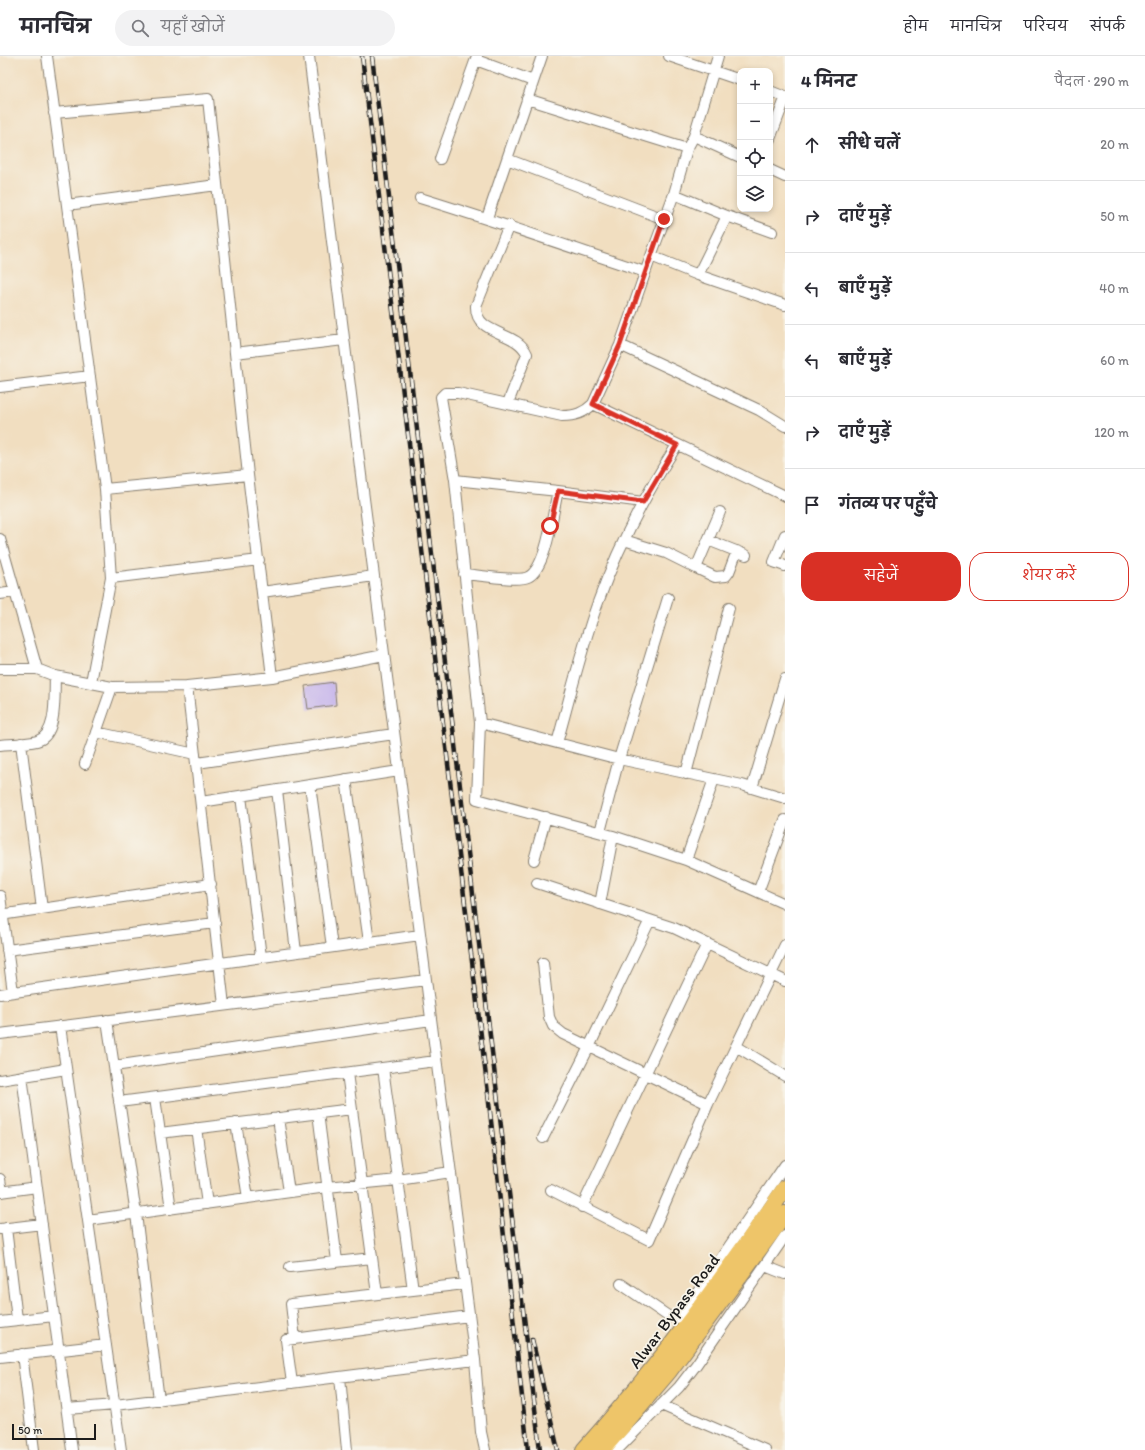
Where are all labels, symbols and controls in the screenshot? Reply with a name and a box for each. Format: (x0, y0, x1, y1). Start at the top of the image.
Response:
search box (115, 10, 395, 46)
text: मानचित्र (20, 15, 91, 38)
icon: search (129, 17, 151, 39)
text: यहाँ खोजें (161, 18, 225, 36)
text: होम (904, 18, 928, 35)
text: मानचित्र (950, 18, 1002, 35)
text: परिचय (1024, 18, 1068, 35)
text: संपर्क (1090, 18, 1125, 35)
map controls (737, 68, 773, 212)
button: + (737, 68, 773, 104)
text: 4 मिनट (801, 71, 856, 91)
text: पैदल · 290 m (1054, 74, 1129, 89)
button: − (737, 104, 773, 140)
icon: ahead (801, 134, 823, 156)
text: सीधे चलें (839, 135, 900, 153)
text: 20 m (1100, 137, 1129, 152)
button: locate (737, 140, 773, 176)
button: layers (737, 176, 773, 212)
icon: right (801, 206, 823, 228)
text: दाएँ मुड़ें (839, 207, 891, 225)
text: 50 m (1100, 209, 1129, 224)
route end (655, 210, 673, 228)
icon: left (801, 278, 823, 300)
text: बाएँ मुड़ें (839, 279, 891, 297)
text: 40 m (1099, 281, 1129, 296)
icon: left (801, 350, 823, 372)
text: बाएँ मुड़ें (839, 351, 891, 369)
text: 60 m (1100, 353, 1129, 368)
icon: right (801, 422, 823, 444)
text: दाएँ मुड़ें (839, 423, 891, 441)
text: 120 m (1094, 425, 1129, 440)
icon: arrive (801, 494, 823, 516)
text: गंतव्य पर पहुँचे (839, 495, 937, 513)
route start (541, 517, 559, 535)
button: सहेजें (801, 552, 961, 601)
button: शेयर करें (969, 552, 1129, 601)
street label: Alwar Bypass Road (624, 1250, 724, 1372)
scale bar (12, 1422, 96, 1441)
text: 50 m (18, 1424, 42, 1437)

